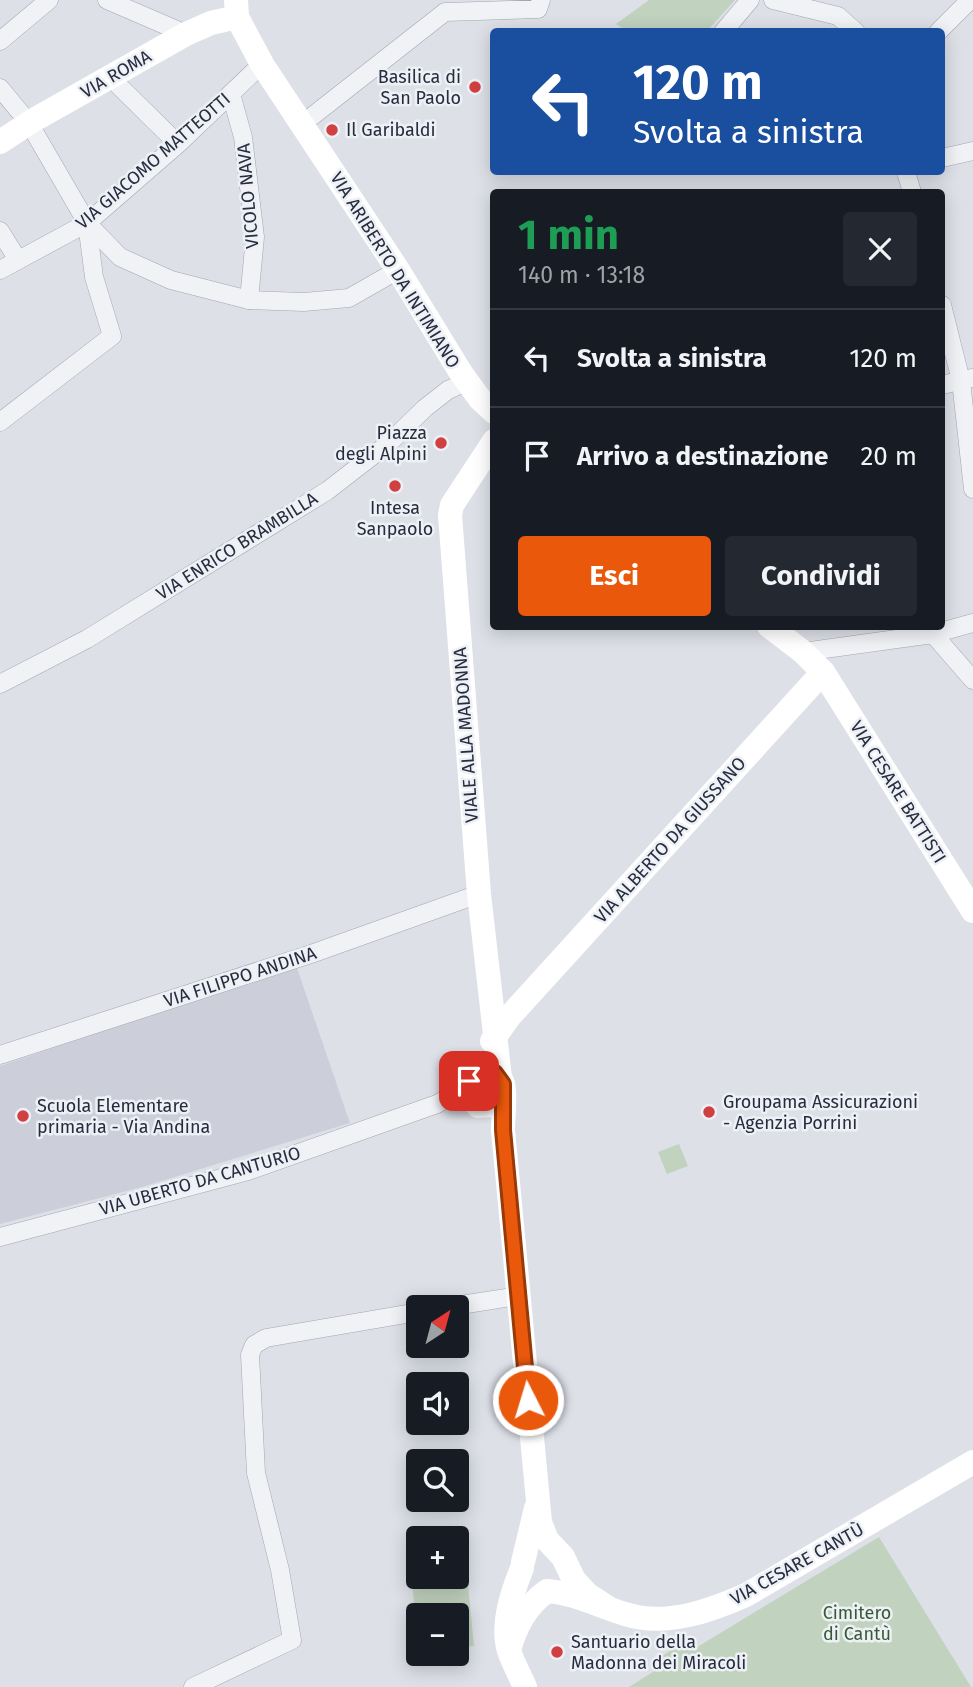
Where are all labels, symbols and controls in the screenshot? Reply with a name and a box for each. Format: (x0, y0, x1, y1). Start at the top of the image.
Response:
street label: VIA ROMA (77, 45, 156, 103)
text: 120 m (633, 53, 763, 112)
icon: left (518, 56, 609, 147)
place label: Basilica di San Paolo (378, 66, 461, 109)
marker: Basilica di San Paolo (467, 79, 483, 95)
street label: VIA GIACOMO MATTEOTTI (71, 88, 235, 234)
text: Svolta a sinistra (633, 113, 864, 151)
place label: Il Garibaldi (346, 119, 436, 141)
marker: Il Garibaldi (324, 122, 340, 138)
street label: VICOLO NAVA (232, 142, 264, 249)
street label: VIA ARIBERTO DA INTIMIANO (326, 168, 464, 372)
text: 1 min (518, 210, 619, 260)
button: close (843, 212, 917, 286)
text: 140 m · 13:18 (518, 261, 645, 289)
icon: left (518, 339, 556, 377)
text: Svolta a sinistra (577, 343, 767, 374)
text: 120 m (849, 343, 917, 374)
place label: Piazza degli Alpini (335, 422, 427, 465)
marker: Piazza degli Alpini (433, 435, 449, 451)
icon: arrive (518, 437, 556, 475)
text: Arrivo a destinazione (577, 441, 828, 472)
text: 20 m (860, 441, 917, 472)
marker: Intesa Sanpaolo (387, 478, 403, 494)
street label: VIA ENRICO BRAMBILLA (152, 487, 322, 605)
place label: Intesa Sanpaolo (357, 497, 433, 540)
button: Esci (518, 536, 711, 616)
button: Condividi (725, 536, 917, 616)
street label: VIALE ALLA MADONNA (449, 646, 483, 823)
street label: VIA CESARE BATTISTI (845, 717, 951, 867)
street label: VIA ALBERTO DA GIUSSANO (590, 752, 750, 928)
street label: VIA FILIPPO ANDINA (161, 942, 320, 1012)
pin (439, 1051, 499, 1111)
icon: arrive (450, 1062, 488, 1100)
place label: Groupama Assicurazioni - Agenzia Porrini (723, 1091, 918, 1134)
place label: Scuola Elementare primaria - Via Andina (37, 1095, 210, 1138)
marker: Groupama Assicurazioni - Agenzia Porrini (701, 1104, 717, 1120)
marker: Scuola Elementare primaria - Via Andina (15, 1108, 31, 1124)
street label: VIA UBERTO DA CANTURIO (97, 1142, 303, 1220)
north arrow (406, 1295, 469, 1358)
map controls (406, 1295, 469, 1666)
position arrow (491, 1363, 565, 1437)
button: sound (406, 1372, 469, 1435)
button: search (406, 1449, 469, 1512)
street label: VIA CESARE CANTÙ (726, 1517, 868, 1610)
button: + (406, 1526, 469, 1589)
park label: Cimitero di Cantù (823, 1602, 891, 1645)
button: − (406, 1603, 469, 1666)
place label: Santuario della Madonna dei Miracoli (571, 1631, 746, 1674)
marker: Santuario della Madonna dei Miracoli (549, 1644, 565, 1660)

